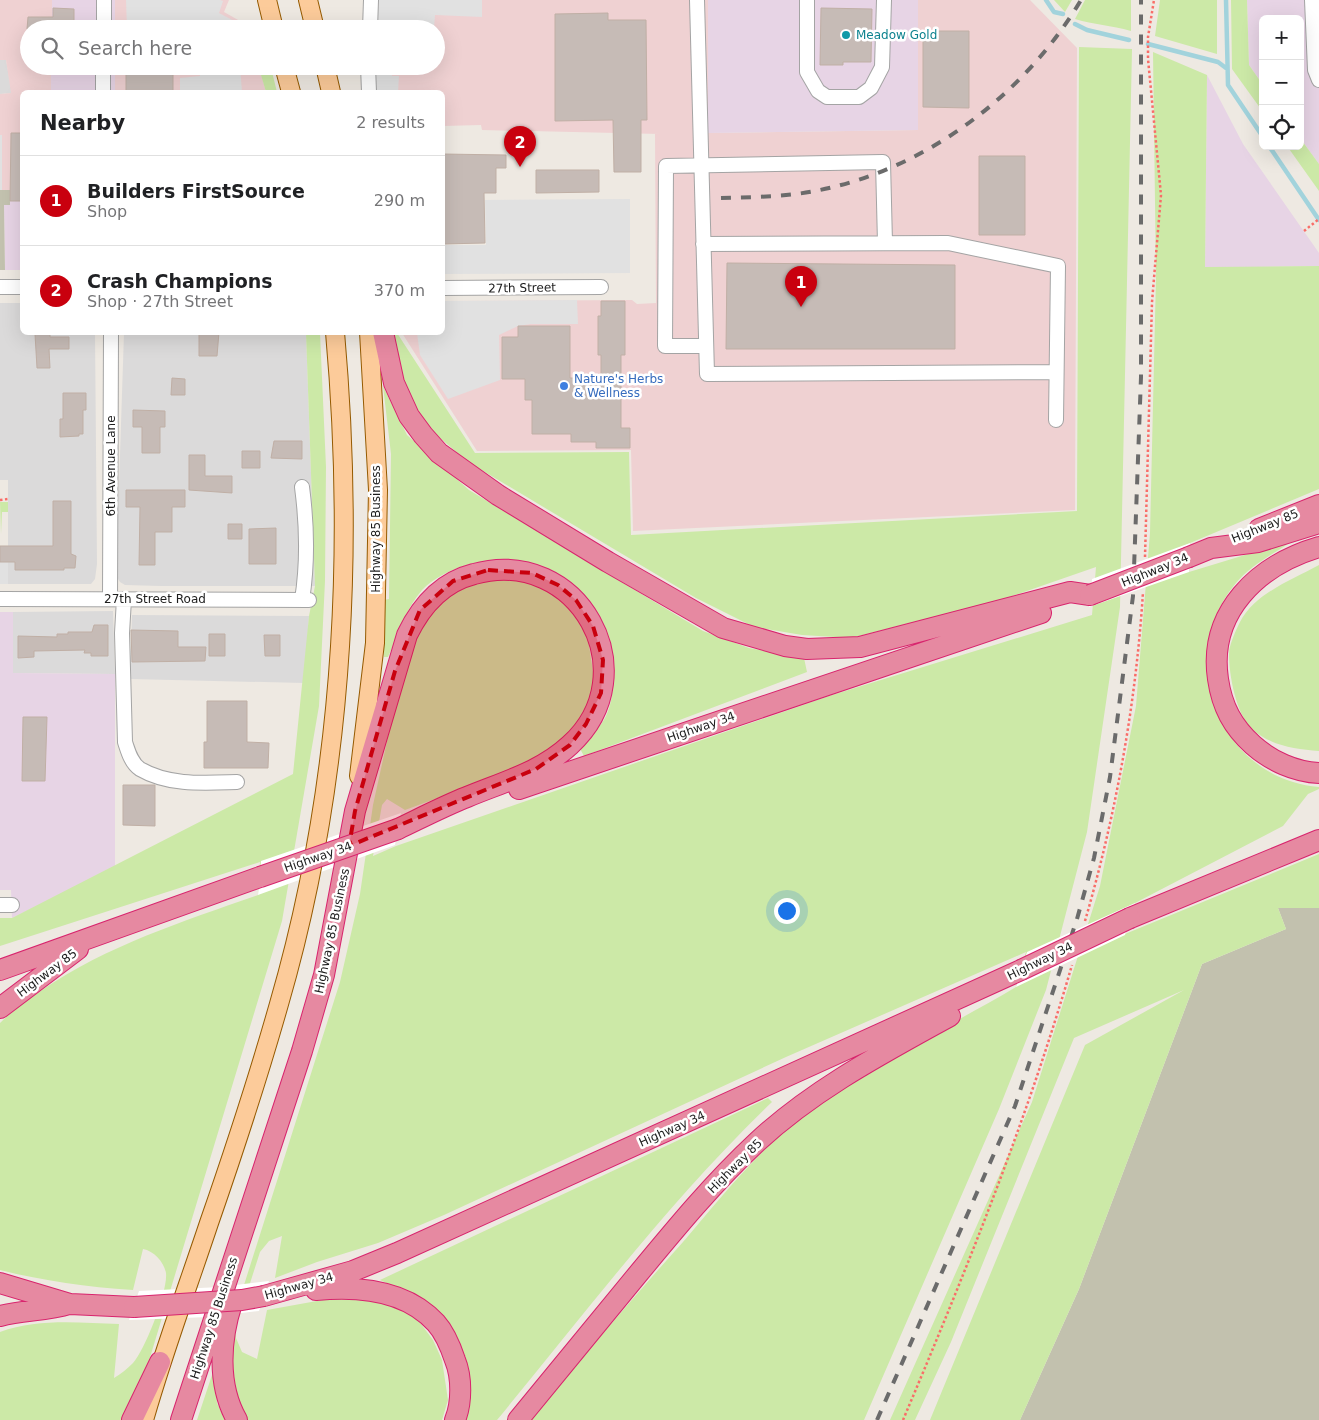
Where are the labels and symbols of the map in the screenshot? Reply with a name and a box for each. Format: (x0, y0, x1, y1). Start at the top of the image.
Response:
place label: Meadow Gold (856, 28, 937, 42)
marker: Meadow Gold (840, 29, 852, 41)
pin: 2 (504, 126, 536, 167)
pin: 1 (785, 266, 817, 307)
street label: 27th Street (488, 280, 556, 296)
place label: Nature's Herbs & Wellness (574, 372, 663, 400)
marker: Nature's Herbs & Wellness (558, 380, 570, 392)
street label: 6th Avenue Lane (104, 415, 118, 517)
street label: Highway 85 Business (369, 465, 383, 593)
street label: Highway 85 (1229, 506, 1301, 546)
street label: Highway 34 (1119, 550, 1191, 590)
street label: 27th Street Road (104, 592, 206, 606)
street label: Highway 34 (665, 709, 737, 745)
street label: Highway 34 (282, 839, 354, 875)
street label: Highway 85 Business (312, 867, 352, 995)
your location (774, 898, 800, 924)
street label: Highway 34 (1005, 939, 1075, 983)
street label: Highway 85 (14, 946, 80, 1000)
street label: Highway 34 (637, 1108, 707, 1150)
street label: Highway 85 (705, 1136, 765, 1196)
street label: Highway 85 Business (188, 1255, 240, 1381)
street label: Highway 34 (263, 1269, 335, 1303)

